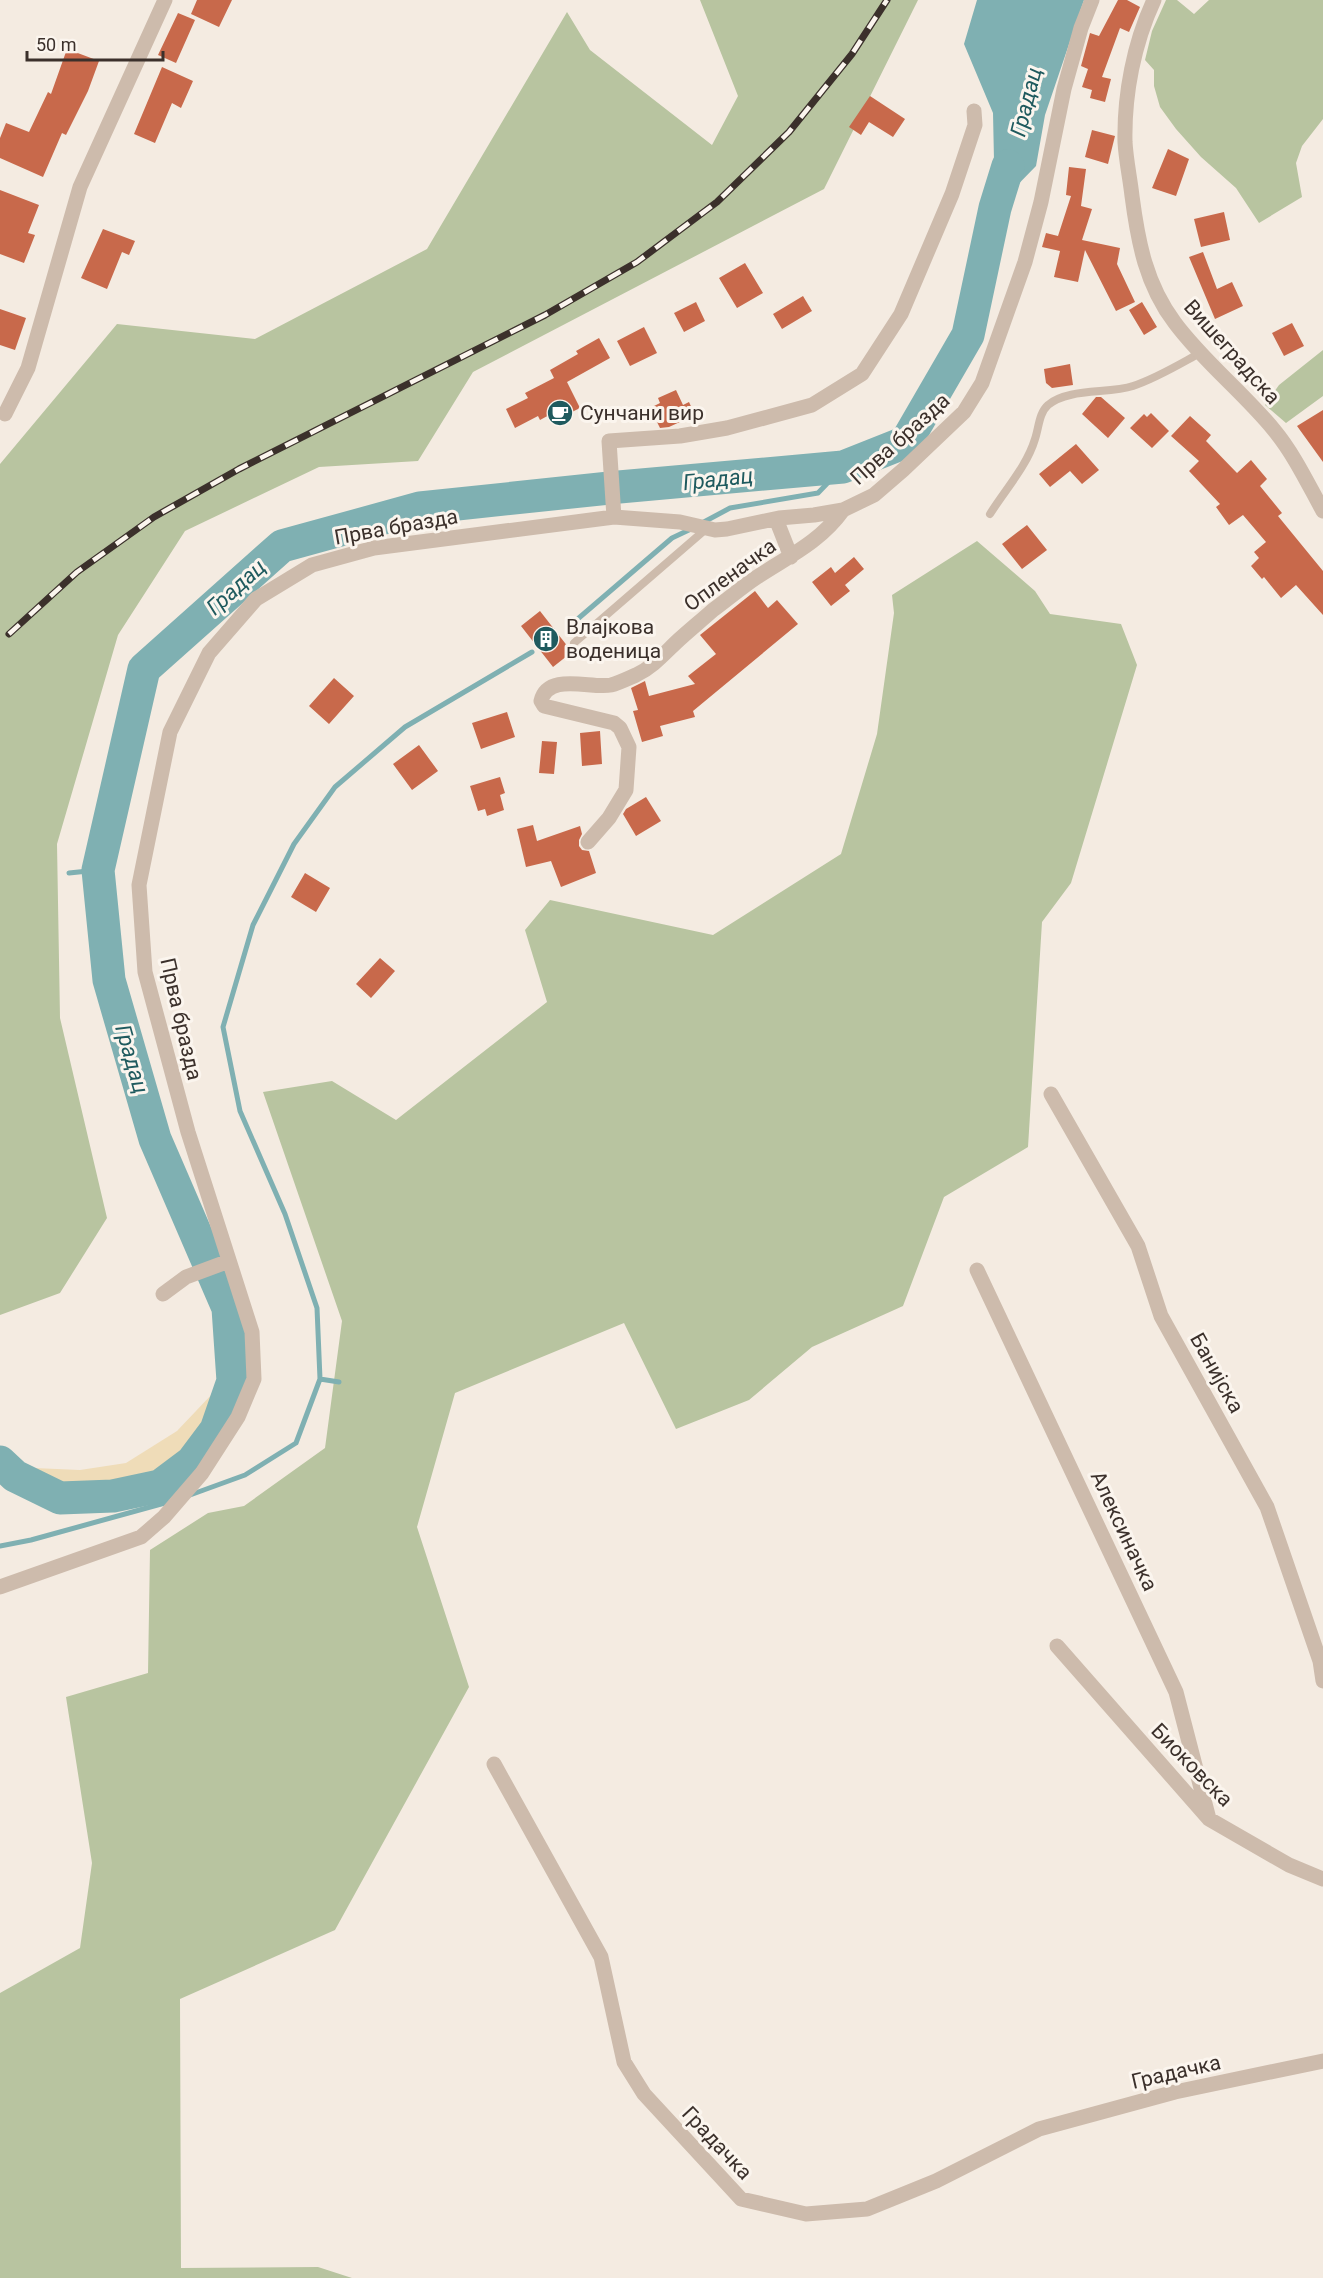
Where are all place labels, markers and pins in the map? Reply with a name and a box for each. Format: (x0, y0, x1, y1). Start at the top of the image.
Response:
cafe icon: Сунчани вир (545, 398, 575, 428)
place label: Сунчани вир (580, 401, 704, 425)
place label: Влајкова воденица (566, 615, 661, 663)
building icon: Влајкова воденица (531, 624, 561, 654)

